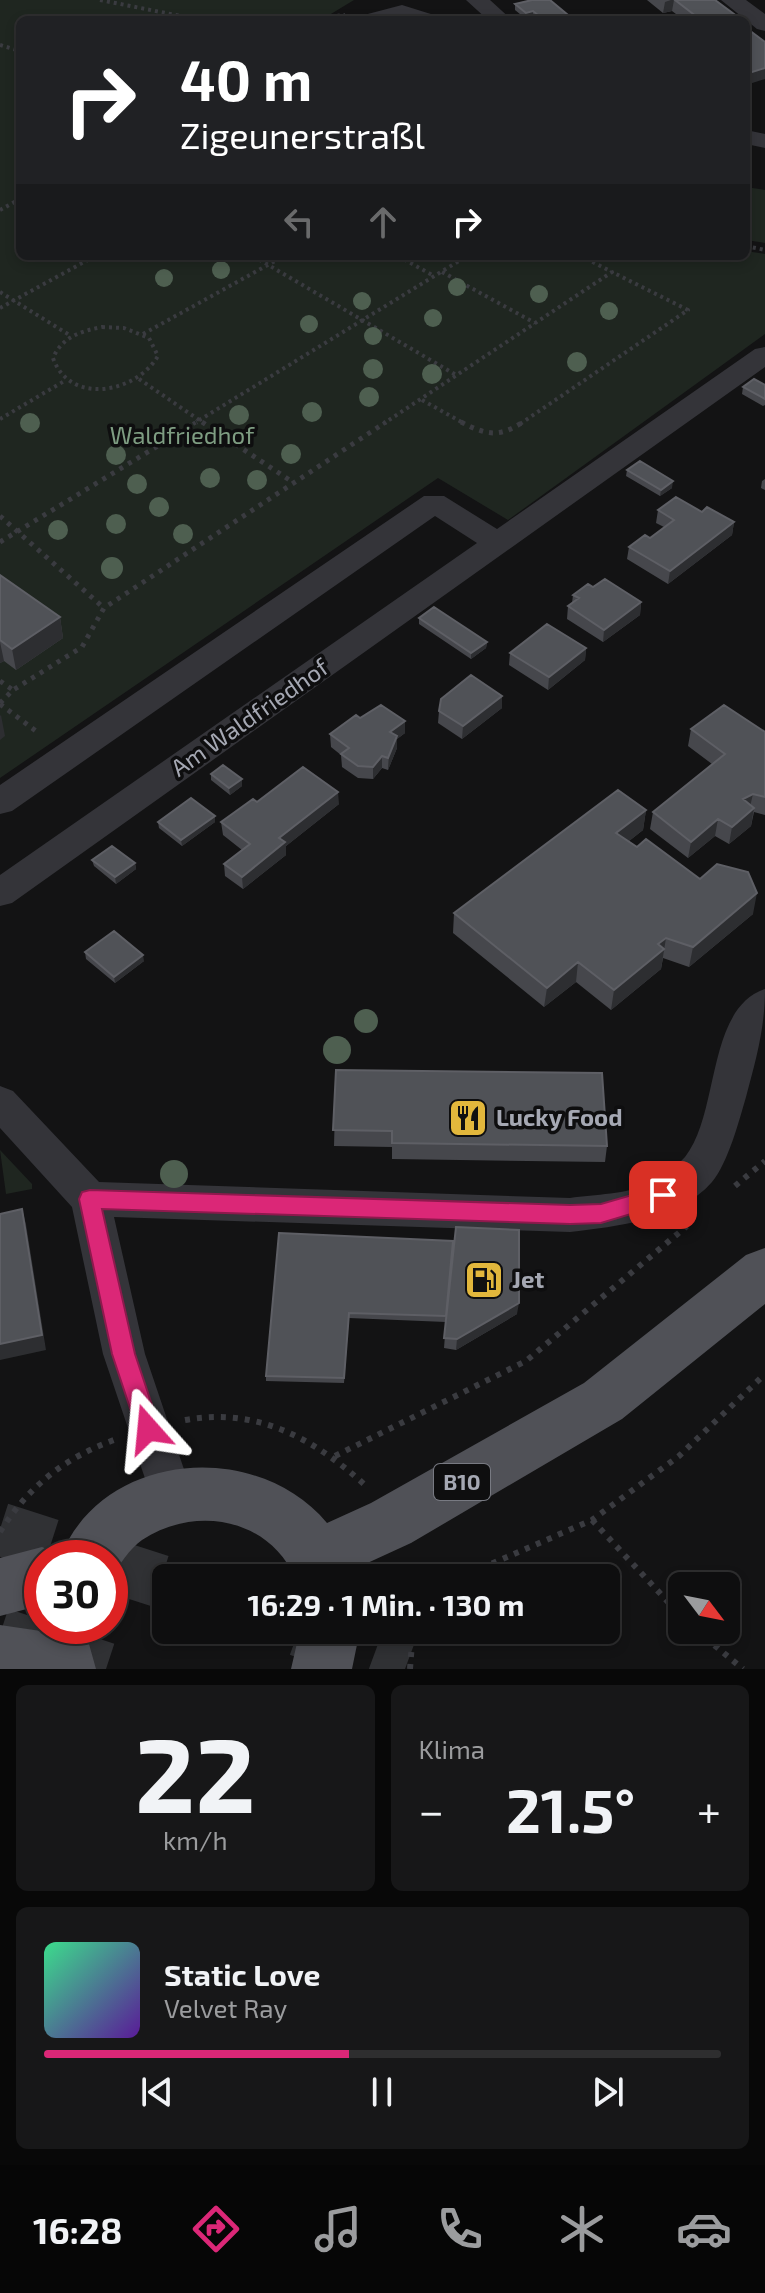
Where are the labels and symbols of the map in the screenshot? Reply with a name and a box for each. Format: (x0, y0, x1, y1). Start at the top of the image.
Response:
park label: Waldfriedhof (110, 420, 255, 449)
street label: Am Waldfriedhof (165, 651, 334, 782)
restaurant icon: Lucky Food (447, 1097, 489, 1139)
place label: Lucky Food (496, 1102, 623, 1131)
pin (629, 1161, 697, 1229)
fuel station icon: Jet (463, 1259, 505, 1301)
place label: Jet (512, 1264, 544, 1293)
position arrow (106, 1387, 190, 1471)
road number: B10 (434, 1464, 490, 1500)
speed limit sign: 30 (24, 1540, 128, 1644)
north arrow (668, 1572, 740, 1644)

